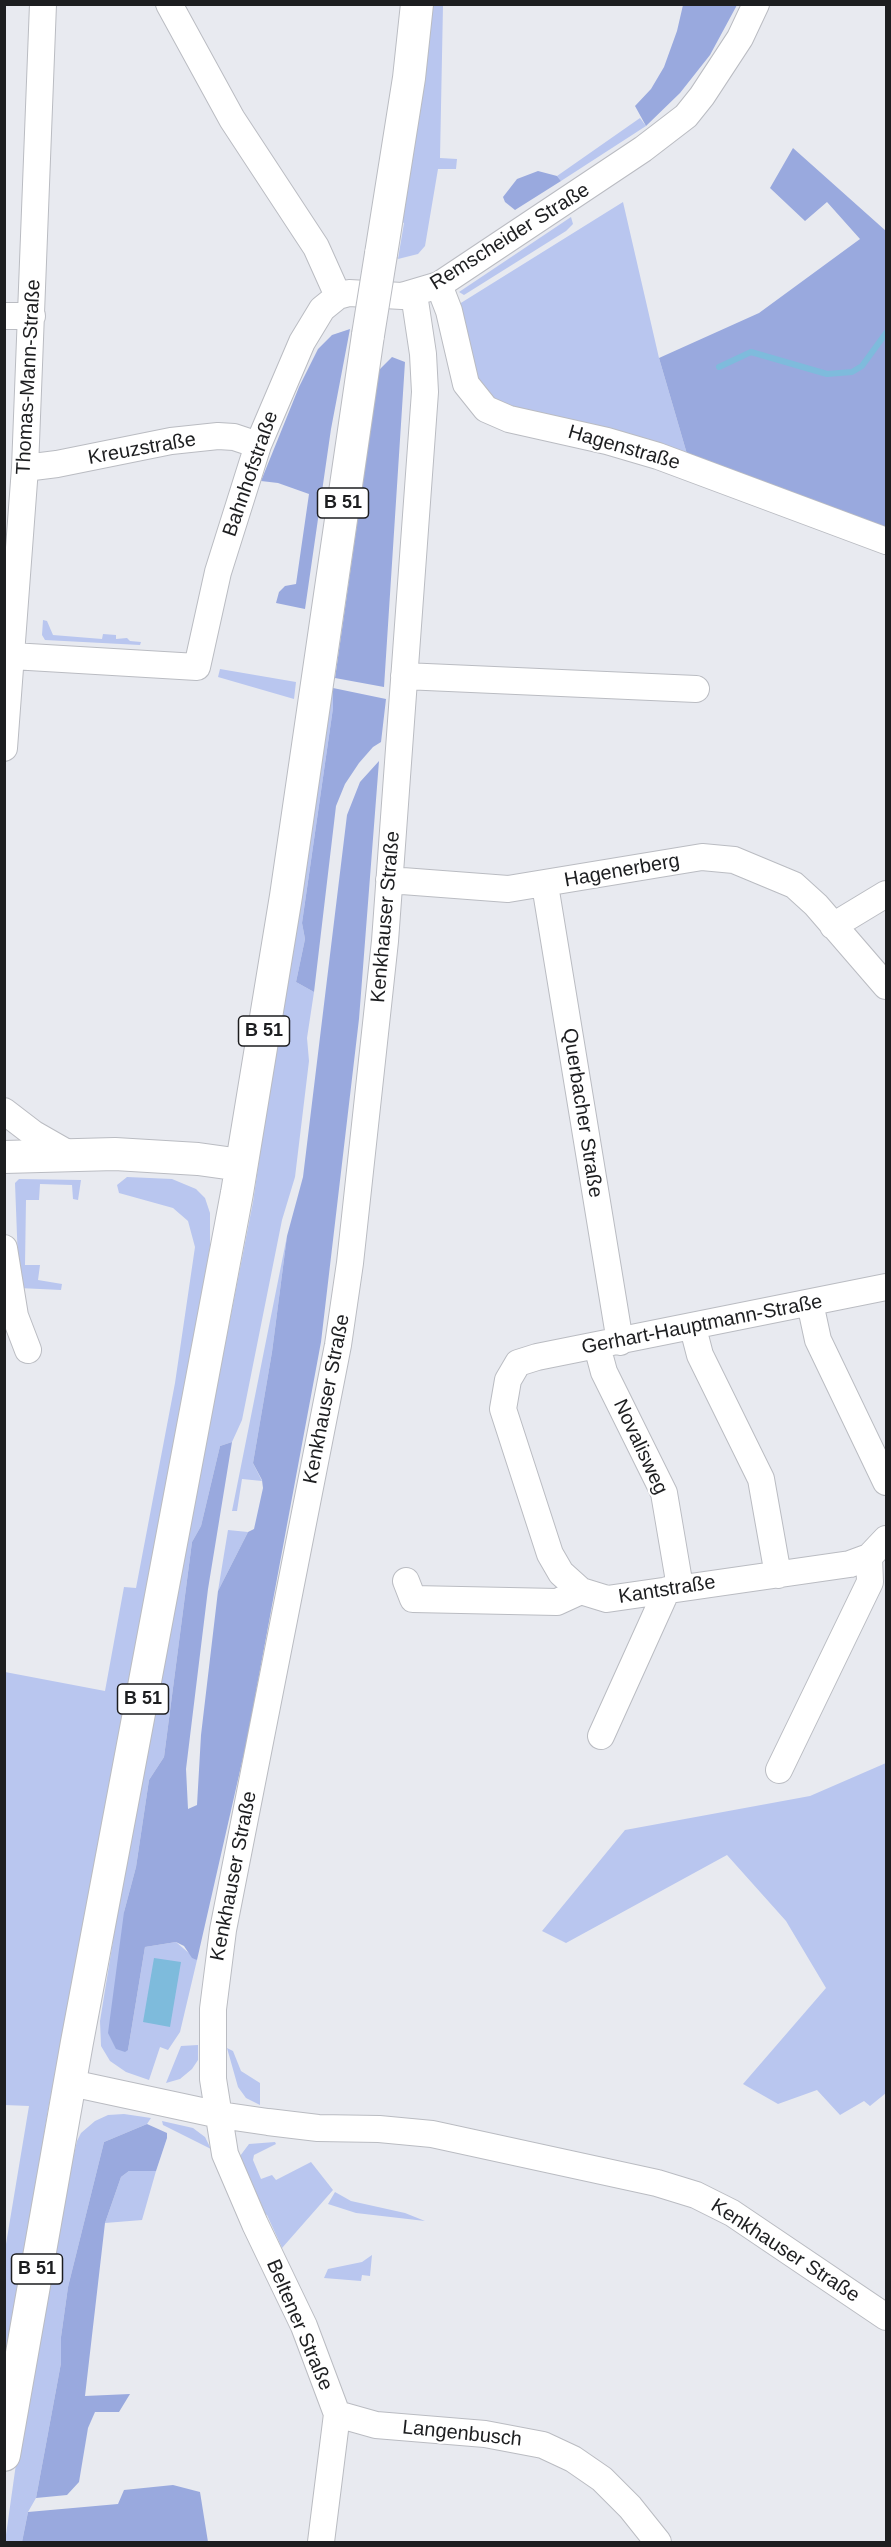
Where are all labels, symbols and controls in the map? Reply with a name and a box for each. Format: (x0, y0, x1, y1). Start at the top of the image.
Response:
street label: Remscheider Straße (426, 178, 594, 296)
street label: Thomas-Mann-Straße (12, 279, 46, 475)
street label: Bahnhofstraße (218, 408, 284, 540)
street label: Hagenstraße (565, 421, 683, 475)
street label: Kreuzstraße (86, 428, 198, 470)
road number: B 51 (318, 488, 368, 518)
street label: Kenkhauser Straße (367, 830, 405, 1004)
street label: Hagenerberg (562, 849, 682, 893)
road number: B 51 (238, 1016, 290, 1046)
street label: Querbacher Straße (557, 1027, 607, 1199)
street label: Gerhart-Hauptmann-Straße (580, 1290, 824, 1360)
street label: Kenkhauser Straße (299, 1312, 355, 1486)
street label: Novalisweg (608, 1396, 672, 1498)
street label: Kantstraße (617, 1570, 717, 1610)
road number: B 51 (118, 1684, 168, 1714)
street label: Kenkhauser Straße (206, 1789, 262, 1963)
street label: Kenkhauser Straße (706, 2194, 864, 2308)
road number: B 51 (12, 2254, 63, 2284)
street label: Beltener Straße (261, 2256, 337, 2394)
street label: Langenbusch (401, 2416, 523, 2452)

